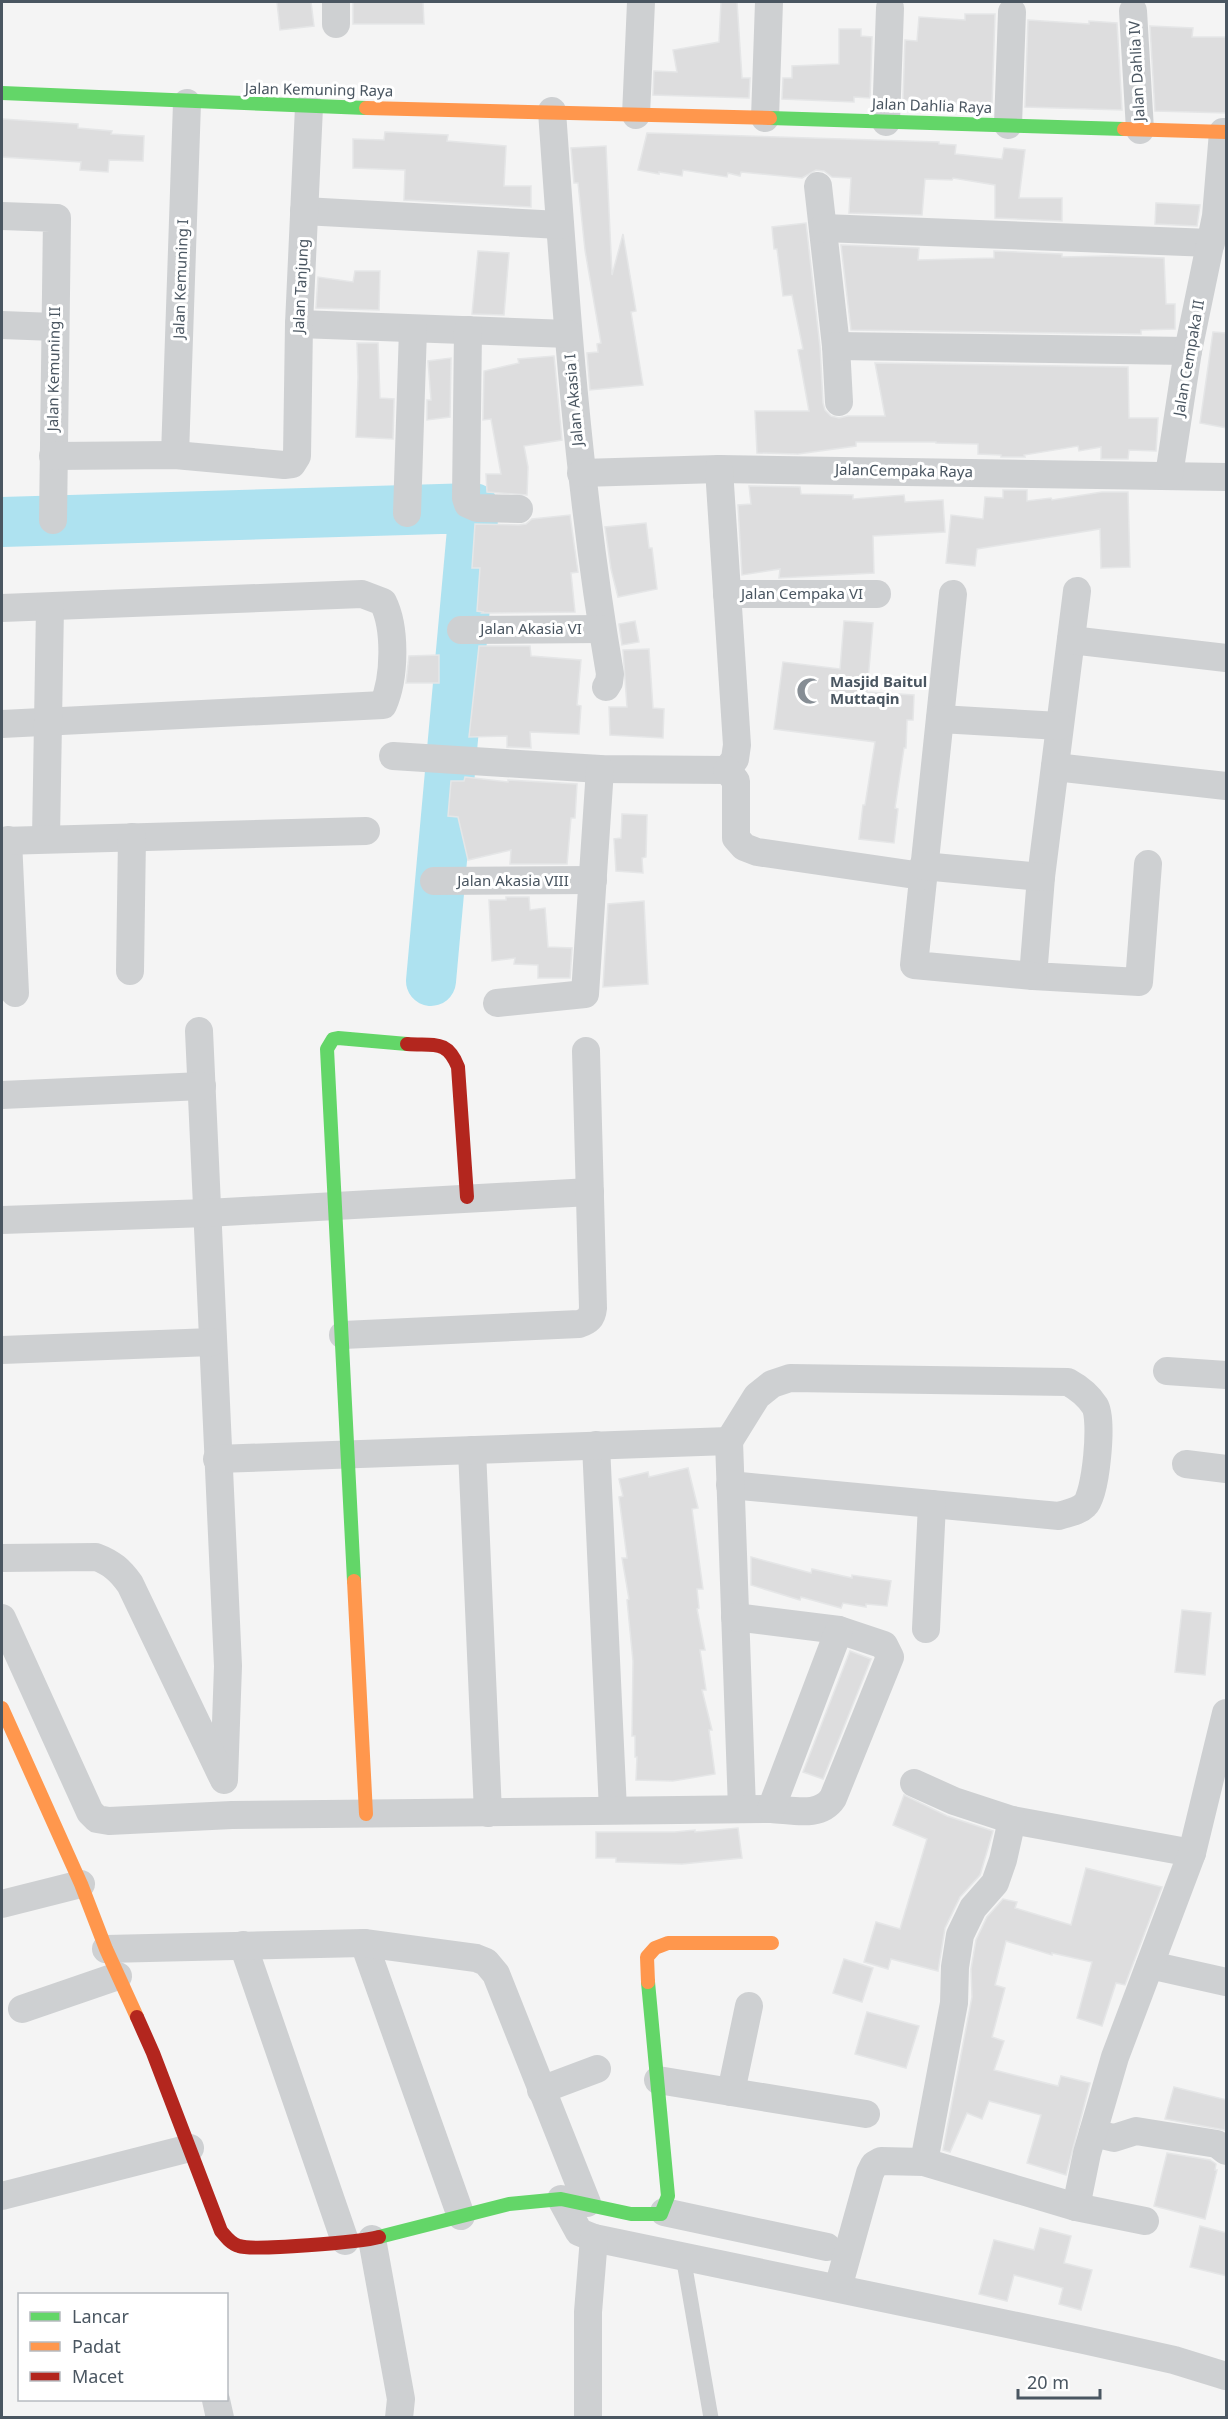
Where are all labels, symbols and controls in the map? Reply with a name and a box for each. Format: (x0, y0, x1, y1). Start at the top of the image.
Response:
street label: Jalan Dahlia IV (1123, 20, 1149, 124)
street label: Jalan Kemuning Raya (243, 78, 393, 100)
street label: Jalan Dahlia Raya (869, 93, 993, 117)
street label: Jalan Kemuning I (168, 219, 192, 341)
street label: Jalan Tanjung (287, 238, 312, 336)
street label: Jalan Cempaka II (1168, 298, 1208, 420)
street label: Jalan Kemuning II (42, 306, 64, 434)
street label: Jalan Akasia I (559, 353, 587, 449)
street label: JalanCempaka Raya (833, 459, 973, 481)
street label: Jalan Cempaka VI (739, 583, 863, 603)
street label: Jalan Akasia VI (478, 618, 582, 638)
place label: Masjid Baitul Muttaqin (830, 671, 927, 708)
mosque icon: Masjid Baitul Muttaqin (795, 676, 825, 706)
street label: Jalan Akasia VIII (455, 870, 569, 890)
legend (18, 2293, 228, 2401)
text: Lancar (72, 2304, 129, 2328)
text: Padat (72, 2334, 121, 2358)
scale bar (1018, 2362, 1100, 2400)
text: Macet (72, 2364, 124, 2388)
text: 20 m (1027, 2370, 1069, 2394)

